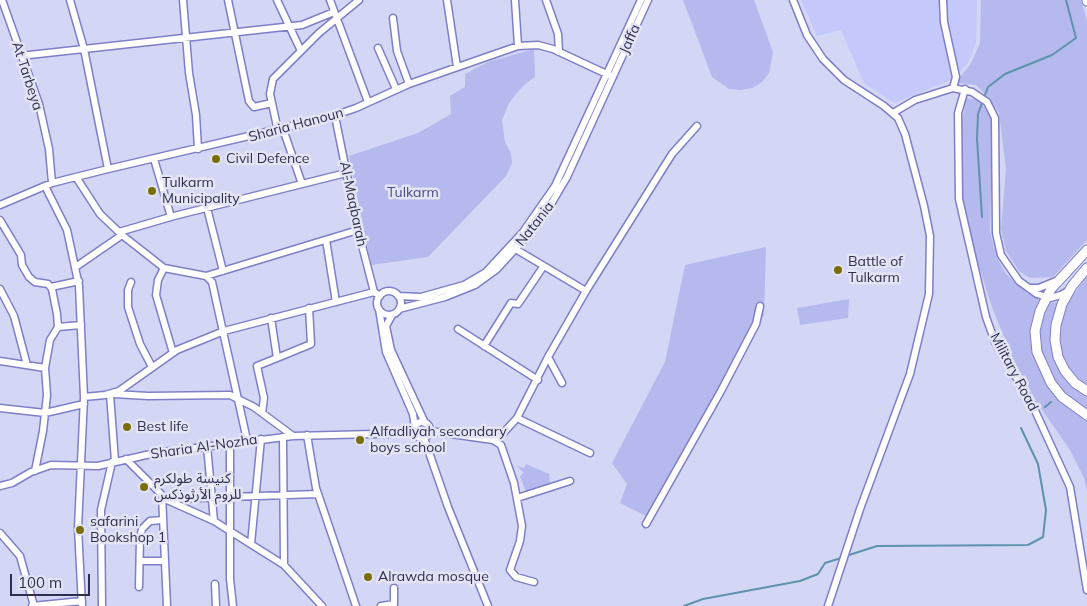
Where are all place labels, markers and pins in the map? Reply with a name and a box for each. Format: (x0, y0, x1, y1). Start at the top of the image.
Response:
place label: Civil Defence (226, 151, 309, 167)
marker: Civil Defence (210, 153, 222, 165)
place label: Tulkarm Municipality (162, 175, 240, 208)
marker: Tulkarm Municipality (146, 185, 158, 197)
place label: Battle of Tulkarm (848, 254, 903, 286)
marker: Battle of Tulkarm (832, 264, 844, 276)
place label: Best life (137, 419, 188, 435)
marker: Best life (121, 421, 133, 433)
place label: Alfadliyah secondary boys school (370, 424, 507, 457)
marker: Alfadliyah secondary boys school (354, 434, 366, 446)
place label: كنيسة طولكرم للروم الأرثوذكس (154, 471, 241, 504)
marker: كنيسة طولكرم للروم الأرثوذكس (138, 481, 150, 493)
place label: safarini Bookshop 1 (90, 514, 166, 546)
marker: safarini Bookshop 1 (74, 524, 86, 536)
place label: Alrawda mosque (378, 569, 489, 585)
marker: Alrawda mosque (362, 571, 374, 583)

